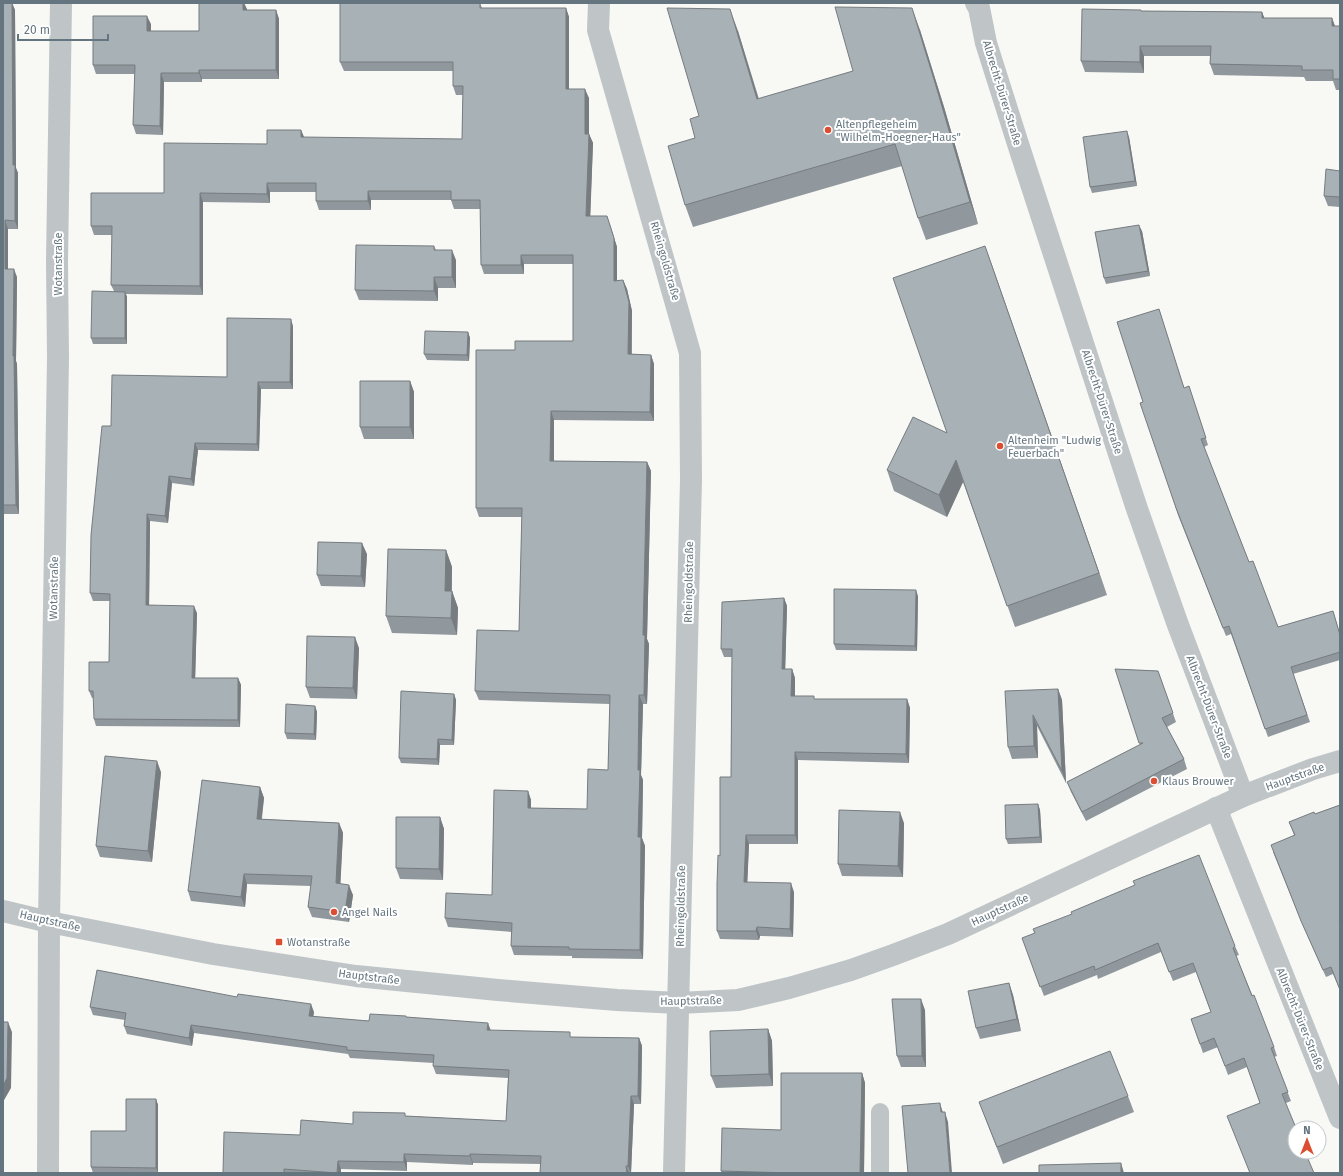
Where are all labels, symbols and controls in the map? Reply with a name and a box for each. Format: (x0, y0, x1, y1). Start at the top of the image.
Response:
scale bar (18, 16, 108, 42)
text: 20 m (24, 23, 50, 37)
street label: Albrecht-Dürer-Straße (980, 39, 1024, 147)
place label: Altenpflegeheim "Wilhelm-Hoegner-Haus" (836, 118, 961, 144)
marker: Altenpflegeheim "Wilhelm-Hoegner-Haus" (823, 125, 833, 135)
street label: Rheingoldstraße (647, 220, 683, 302)
street label: Wotanstraße (52, 232, 65, 296)
street label: Albrecht-Dürer-Straße (1079, 348, 1125, 456)
place label: Altenheim "Ludwig Feuerbach" (1008, 434, 1101, 460)
marker: Altenheim "Ludwig Feuerbach" (995, 441, 1005, 451)
street label: Rheingoldstraße (682, 541, 696, 623)
street label: Wotanstraße (47, 556, 61, 620)
street label: Albrecht-Dürer-Straße (1183, 654, 1235, 760)
street label: Hauptstraße (1264, 760, 1326, 794)
place label: Klaus Brouwer (1162, 775, 1234, 788)
marker: Klaus Brouwer (1149, 776, 1159, 786)
street label: Rheingoldstraße (674, 865, 688, 947)
street label: Hauptstraße (969, 891, 1031, 929)
place label: Angel Nails (342, 906, 397, 919)
marker: Angel Nails (329, 907, 339, 917)
street label: Hauptstraße (18, 908, 82, 934)
place label: Wotanstraße (287, 936, 350, 949)
marker: Wotanstraße (274, 937, 284, 947)
street label: Albrecht-Dürer-Straße (1274, 966, 1326, 1072)
street label: Hauptstraße (338, 967, 400, 987)
street label: Hauptstraße (660, 994, 722, 1008)
north arrow (1287, 1120, 1327, 1160)
text: N (1303, 1124, 1311, 1137)

